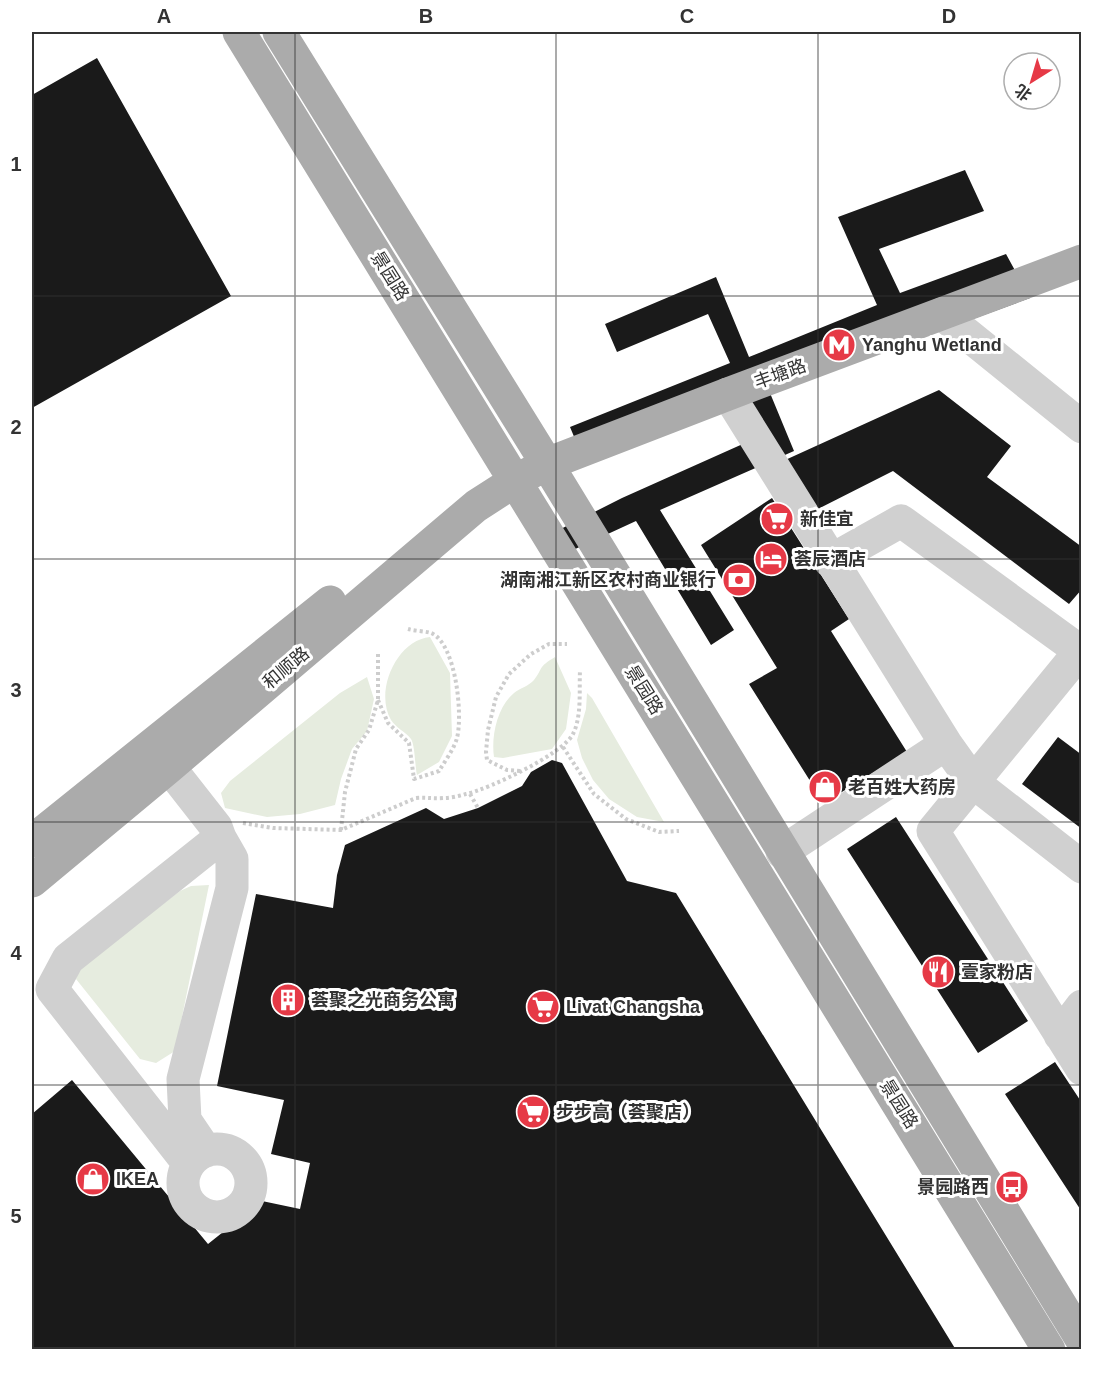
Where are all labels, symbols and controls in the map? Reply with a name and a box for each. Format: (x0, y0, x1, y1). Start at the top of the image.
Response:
text: A (157, 5, 171, 27)
text: B (419, 5, 433, 27)
text: C (680, 5, 694, 27)
text: D (942, 5, 956, 27)
north arrow (1002, 51, 1062, 111)
text: 北 (1012, 81, 1035, 104)
text: 1 (10, 153, 22, 175)
street label: 景园路 (367, 248, 413, 304)
metro station icon: Yanghu Wetland (821, 327, 857, 363)
place label: Yanghu Wetland (862, 335, 1002, 355)
street label: 丰塘路 (751, 355, 809, 393)
text: 2 (10, 416, 22, 438)
supermarket icon: 新佳宜 (759, 501, 795, 537)
place label: 新佳宜 (800, 509, 854, 529)
hotel icon: 荟辰酒店 (753, 541, 789, 577)
place label: 荟辰酒店 (794, 549, 866, 569)
bank icon: 湖南湘江新区农村商业银行 (721, 562, 757, 598)
place label: 湖南湘江新区农村商业银行 (500, 569, 716, 590)
street label: 和顺路 (259, 643, 313, 693)
street label: 景园路 (621, 662, 667, 718)
text: 3 (10, 679, 22, 701)
shop icon: 老百姓大药房 (807, 769, 843, 805)
place label: 老百姓大药房 (848, 777, 956, 797)
text: 4 (10, 942, 22, 964)
restaurant icon: 壹家粉店 (920, 954, 956, 990)
place label: 壹家粉店 (961, 962, 1033, 982)
building icon: 荟聚之光商务公寓 (270, 982, 306, 1018)
supermarket icon: Livat Changsha (525, 989, 561, 1025)
place label: 荟聚之光商务公寓 (311, 990, 455, 1010)
place label: Livat Changsha (566, 997, 701, 1017)
street label: 景园路 (876, 1076, 922, 1132)
supermarket icon: 步步高（荟聚店） (515, 1094, 551, 1130)
place label: 步步高（荟聚店） (556, 1102, 700, 1122)
shop icon: IKEA (75, 1161, 111, 1197)
place label: IKEA (116, 1169, 159, 1189)
bus stop icon: 景园路西 (994, 1169, 1030, 1205)
place label: 景园路西 (917, 1177, 989, 1197)
text: 5 (10, 1205, 22, 1227)

